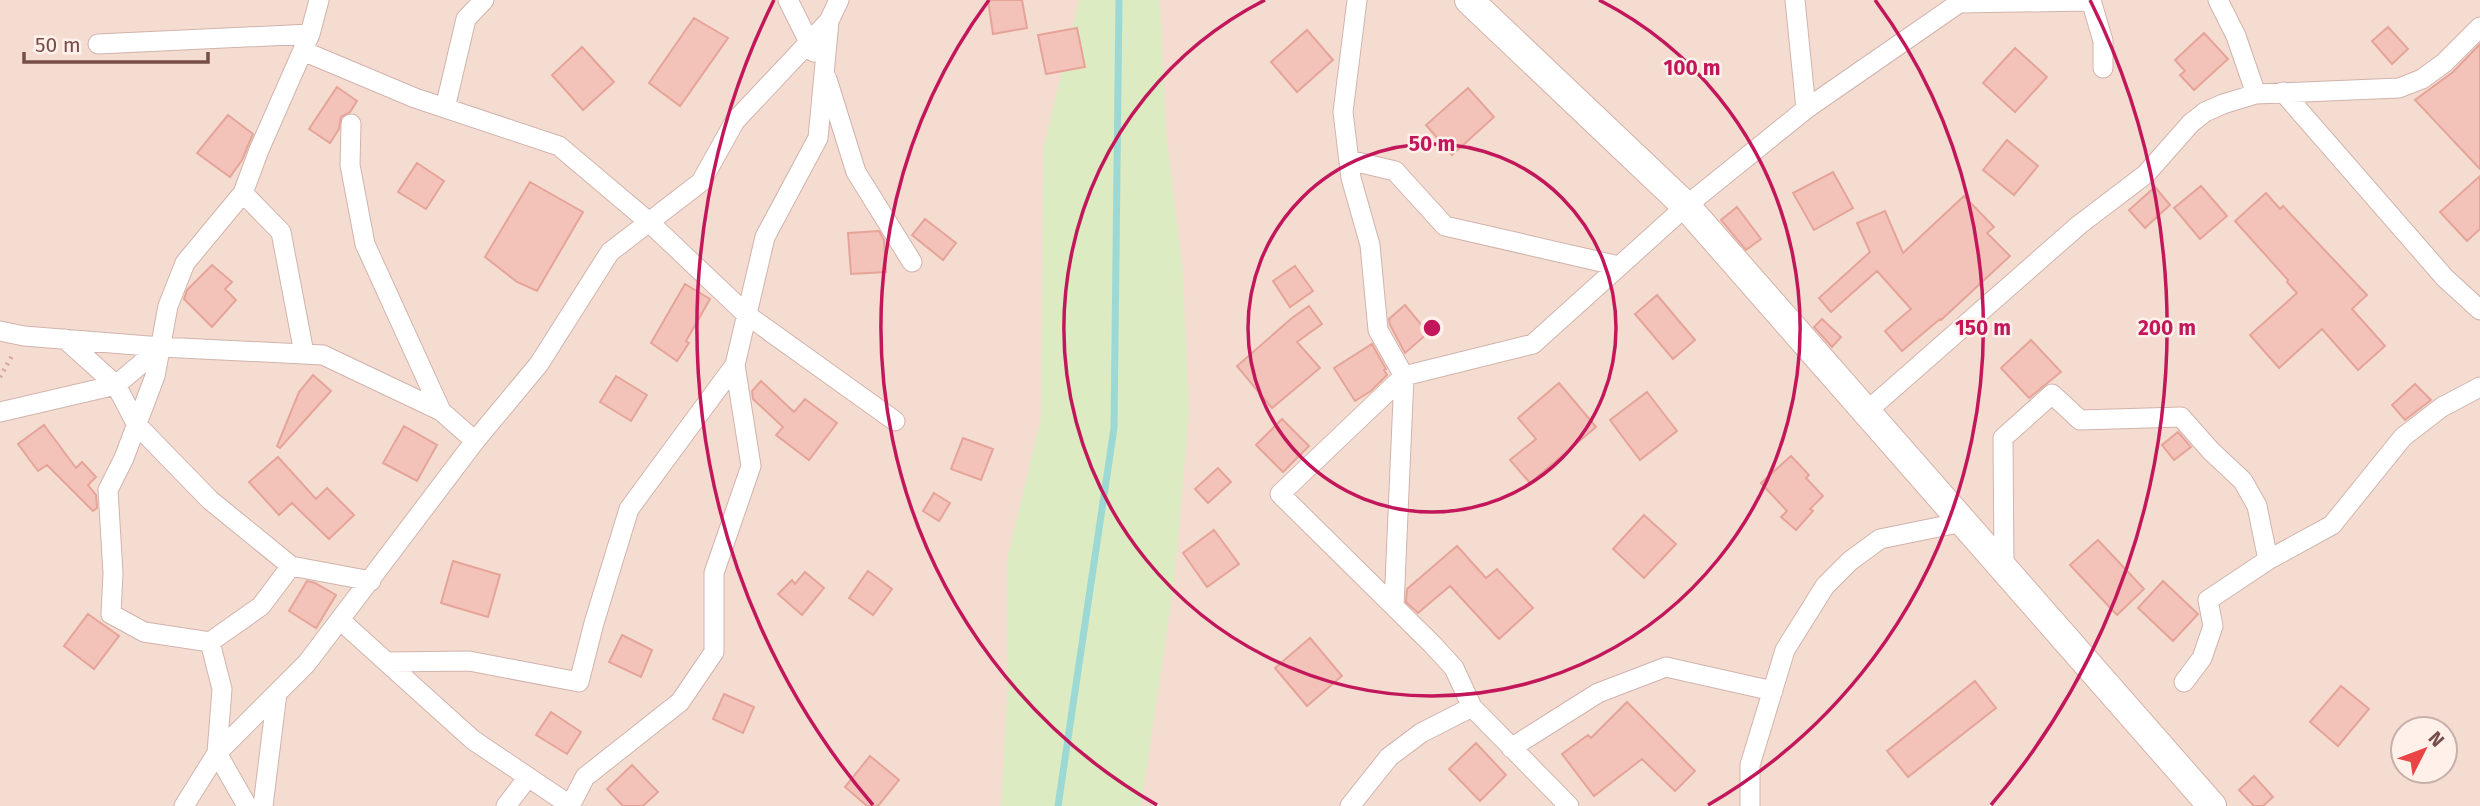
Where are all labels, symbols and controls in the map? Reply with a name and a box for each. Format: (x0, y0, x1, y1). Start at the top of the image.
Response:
scale bar (24, 21, 208, 65)
text: 50 m (35, 32, 81, 58)
text: 100 m (1663, 55, 1721, 81)
text: 50 m (1409, 131, 1455, 157)
text: 150 m (1955, 315, 2011, 341)
text: 200 m (2138, 315, 2196, 341)
centre of rings (1420, 316, 1444, 340)
north arrow (2389, 715, 2459, 785)
text: N (2423, 727, 2449, 751)

